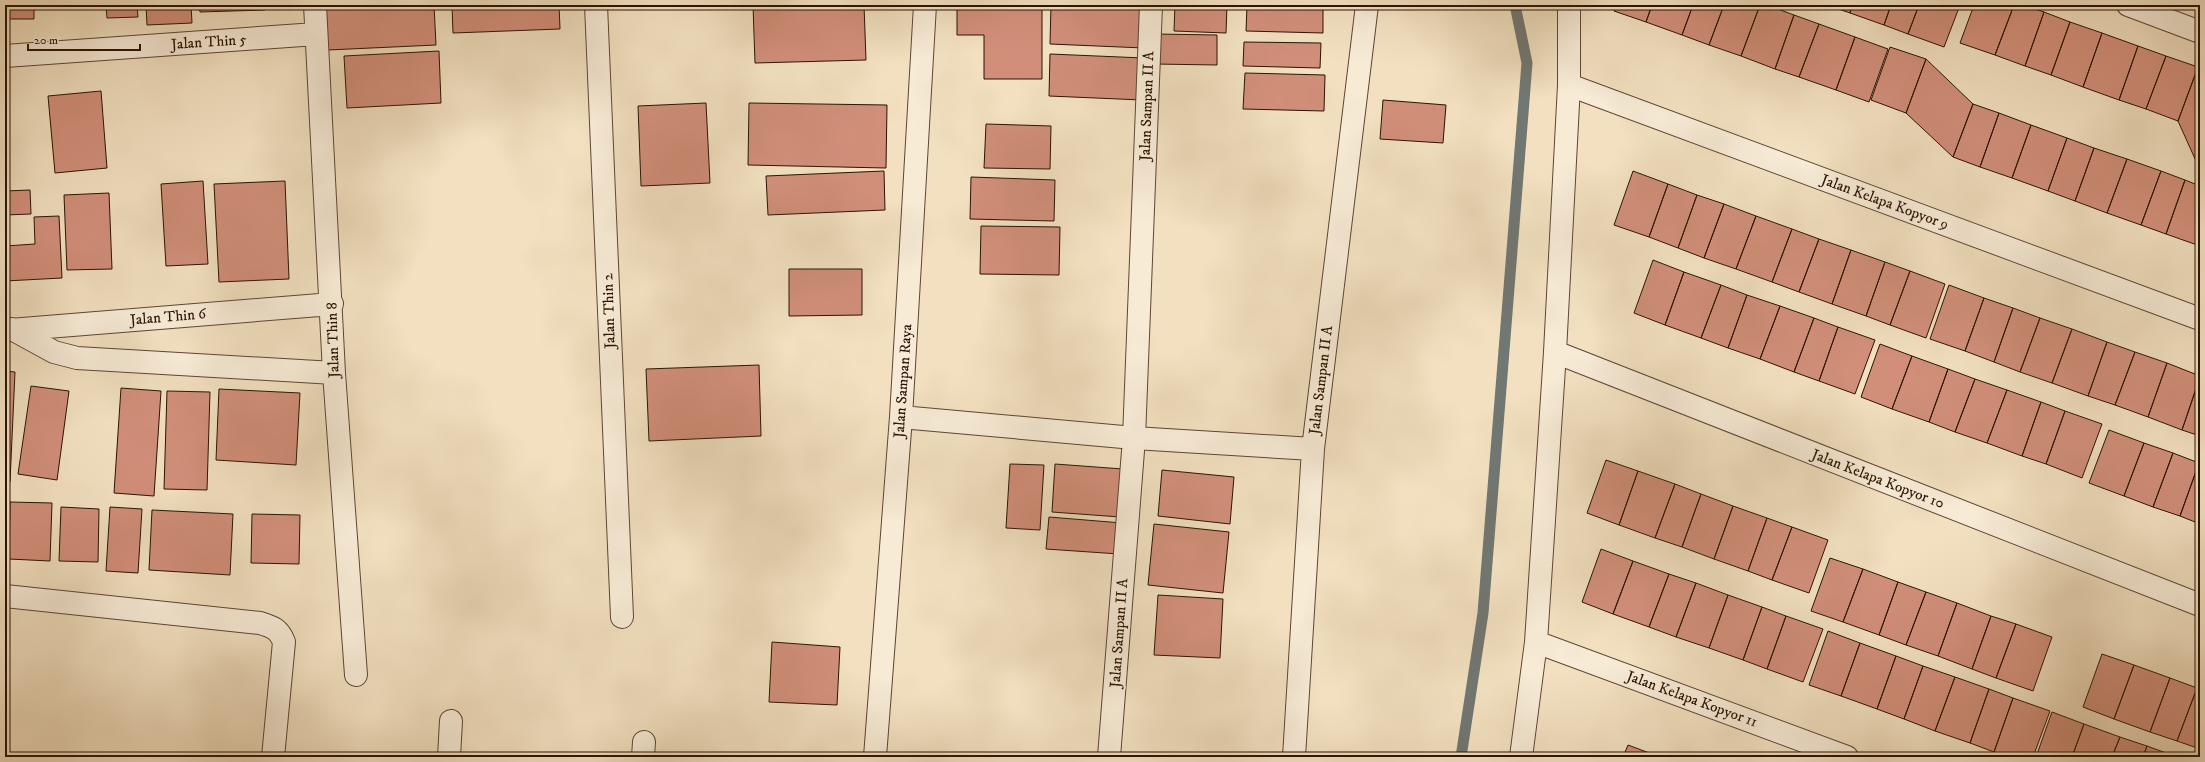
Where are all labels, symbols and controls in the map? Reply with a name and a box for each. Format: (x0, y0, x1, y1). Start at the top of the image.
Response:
scale bar (28, 26, 140, 52)
street label: Jalan Thin 5 (169, 30, 248, 54)
text: 20 m (34, 33, 58, 48)
street label: Jalan Sampan II A (1136, 50, 1158, 163)
street label: Jalan Kelapa Kopyor 9 (1817, 169, 1951, 234)
street label: Jalan Thin 2 (598, 272, 620, 351)
street label: Jalan Thin 8 (322, 302, 344, 380)
street label: Jalan Thin 6 (127, 304, 208, 330)
street label: Jalan Sampan Raya (889, 323, 917, 441)
street label: Jalan Sampan II A (1305, 324, 1337, 438)
street label: Jalan Kelapa Kopyor 10 (1807, 444, 1947, 513)
street label: Jalan Sampan II A (1106, 577, 1132, 690)
street label: Jalan Kelapa Kopyor 11 (1622, 666, 1760, 732)

